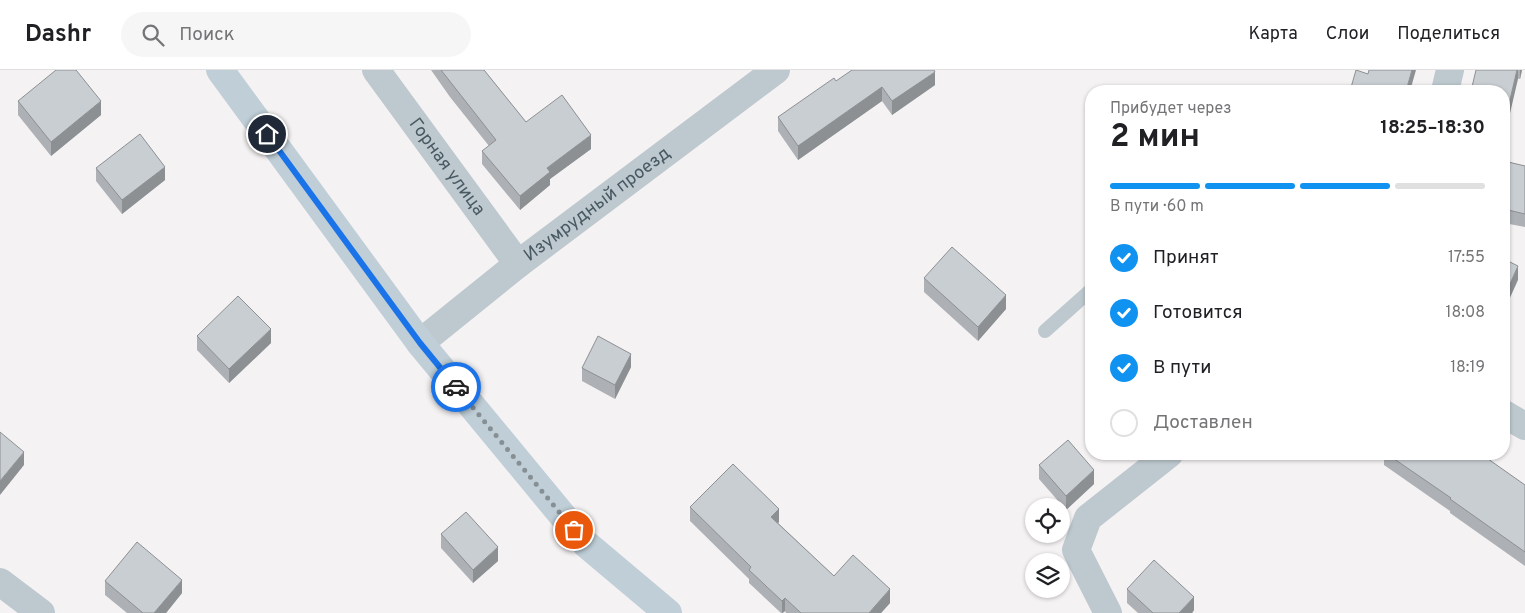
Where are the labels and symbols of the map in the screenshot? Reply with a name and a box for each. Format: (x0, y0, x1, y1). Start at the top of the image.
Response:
pin (246, 113, 288, 155)
street label: Горная улица (403, 113, 490, 220)
street label: Изумрудный проезд (519, 142, 675, 267)
courier (431, 362, 481, 412)
pin (553, 509, 595, 551)

